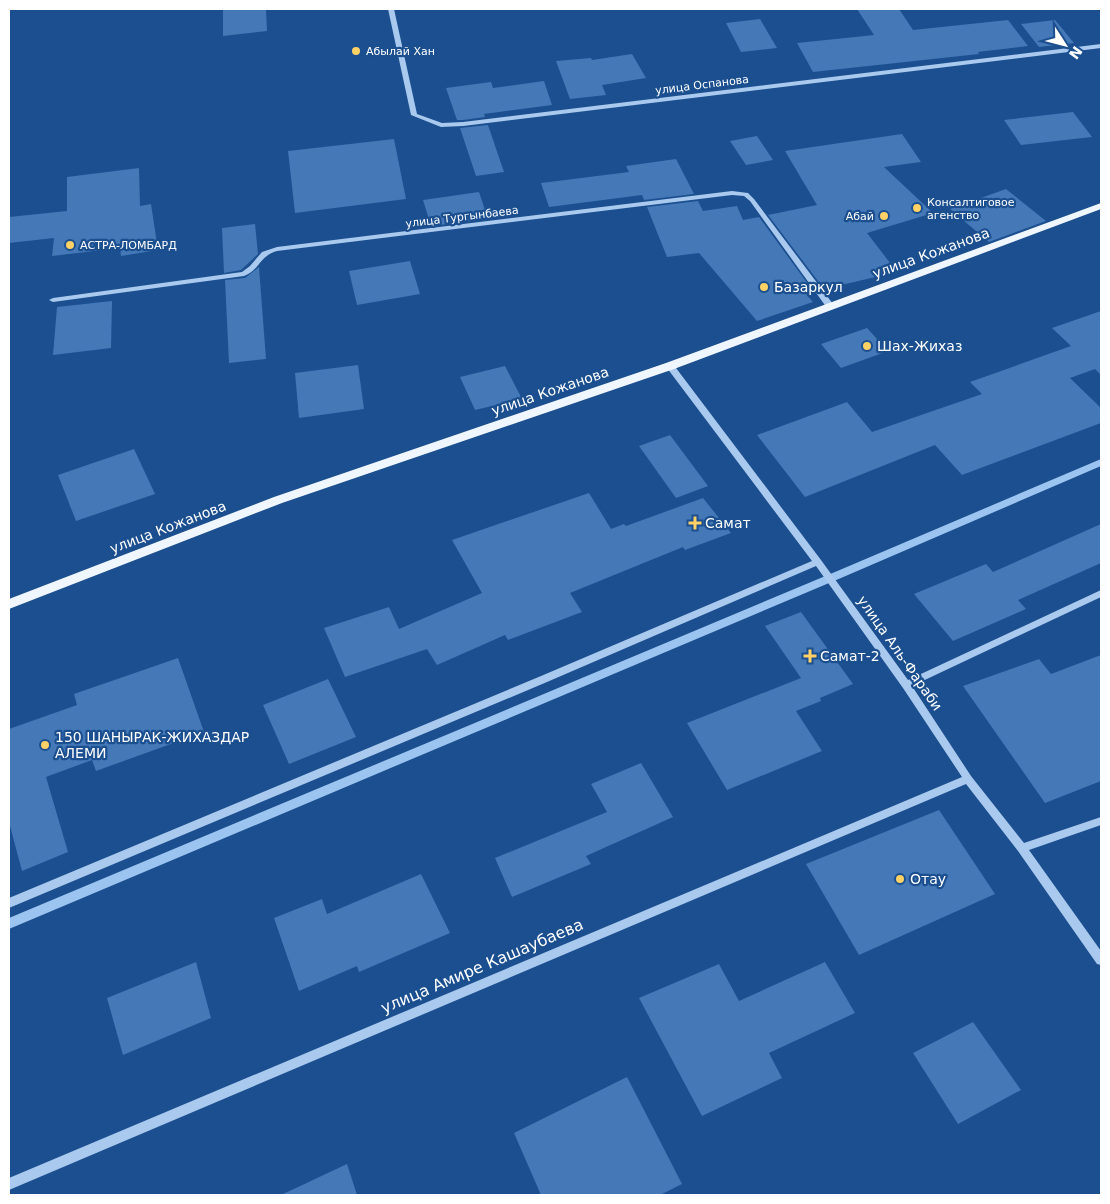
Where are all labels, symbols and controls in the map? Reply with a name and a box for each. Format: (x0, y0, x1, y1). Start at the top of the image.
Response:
north arrow (1040, 20, 1090, 70)
text: N (1066, 43, 1085, 62)
marker: Абылай Хан (350, 45, 362, 57)
place label: Абылай Хан (366, 45, 435, 58)
street label: улица Оспанова (654, 73, 750, 97)
place label: Консалтиговое агенство (927, 196, 1015, 222)
marker: Консалтиговое агенство (911, 202, 923, 214)
street label: улица Тургынбаева (405, 204, 519, 230)
place label: Абай (846, 210, 874, 223)
marker: Абай (878, 210, 890, 222)
street label: улица Кожанова (870, 224, 992, 282)
marker: АСТРА-ЛОМБАРД (64, 239, 76, 251)
place label: АСТРА-ЛОМБАРД (80, 239, 177, 252)
place label: Базаркул (774, 279, 843, 295)
marker: Базаркул (758, 281, 770, 293)
place label: Шах-Жихаз (877, 338, 962, 354)
marker: Шах-Жихаз (861, 340, 873, 352)
street label: улица Кожанова (489, 363, 611, 419)
street label: улица Кожанова (108, 497, 228, 557)
place label: Самат (705, 515, 751, 531)
marker: Самат (689, 517, 701, 529)
street label: улица Аль-Фараби (854, 592, 946, 714)
place label: Самат-2 (820, 648, 880, 664)
marker: Самат-2 (804, 650, 816, 662)
place label: 150 ШАНЫРАК-ЖИХАЗДАР АЛЕМИ (55, 729, 249, 761)
marker: 150 ШАНЫРАК-ЖИХАЗДАР АЛЕМИ (39, 739, 51, 751)
place label: Отау (910, 871, 946, 887)
marker: Отау (894, 873, 906, 885)
street label: улица Амире Кашаубаева (378, 915, 586, 1017)

